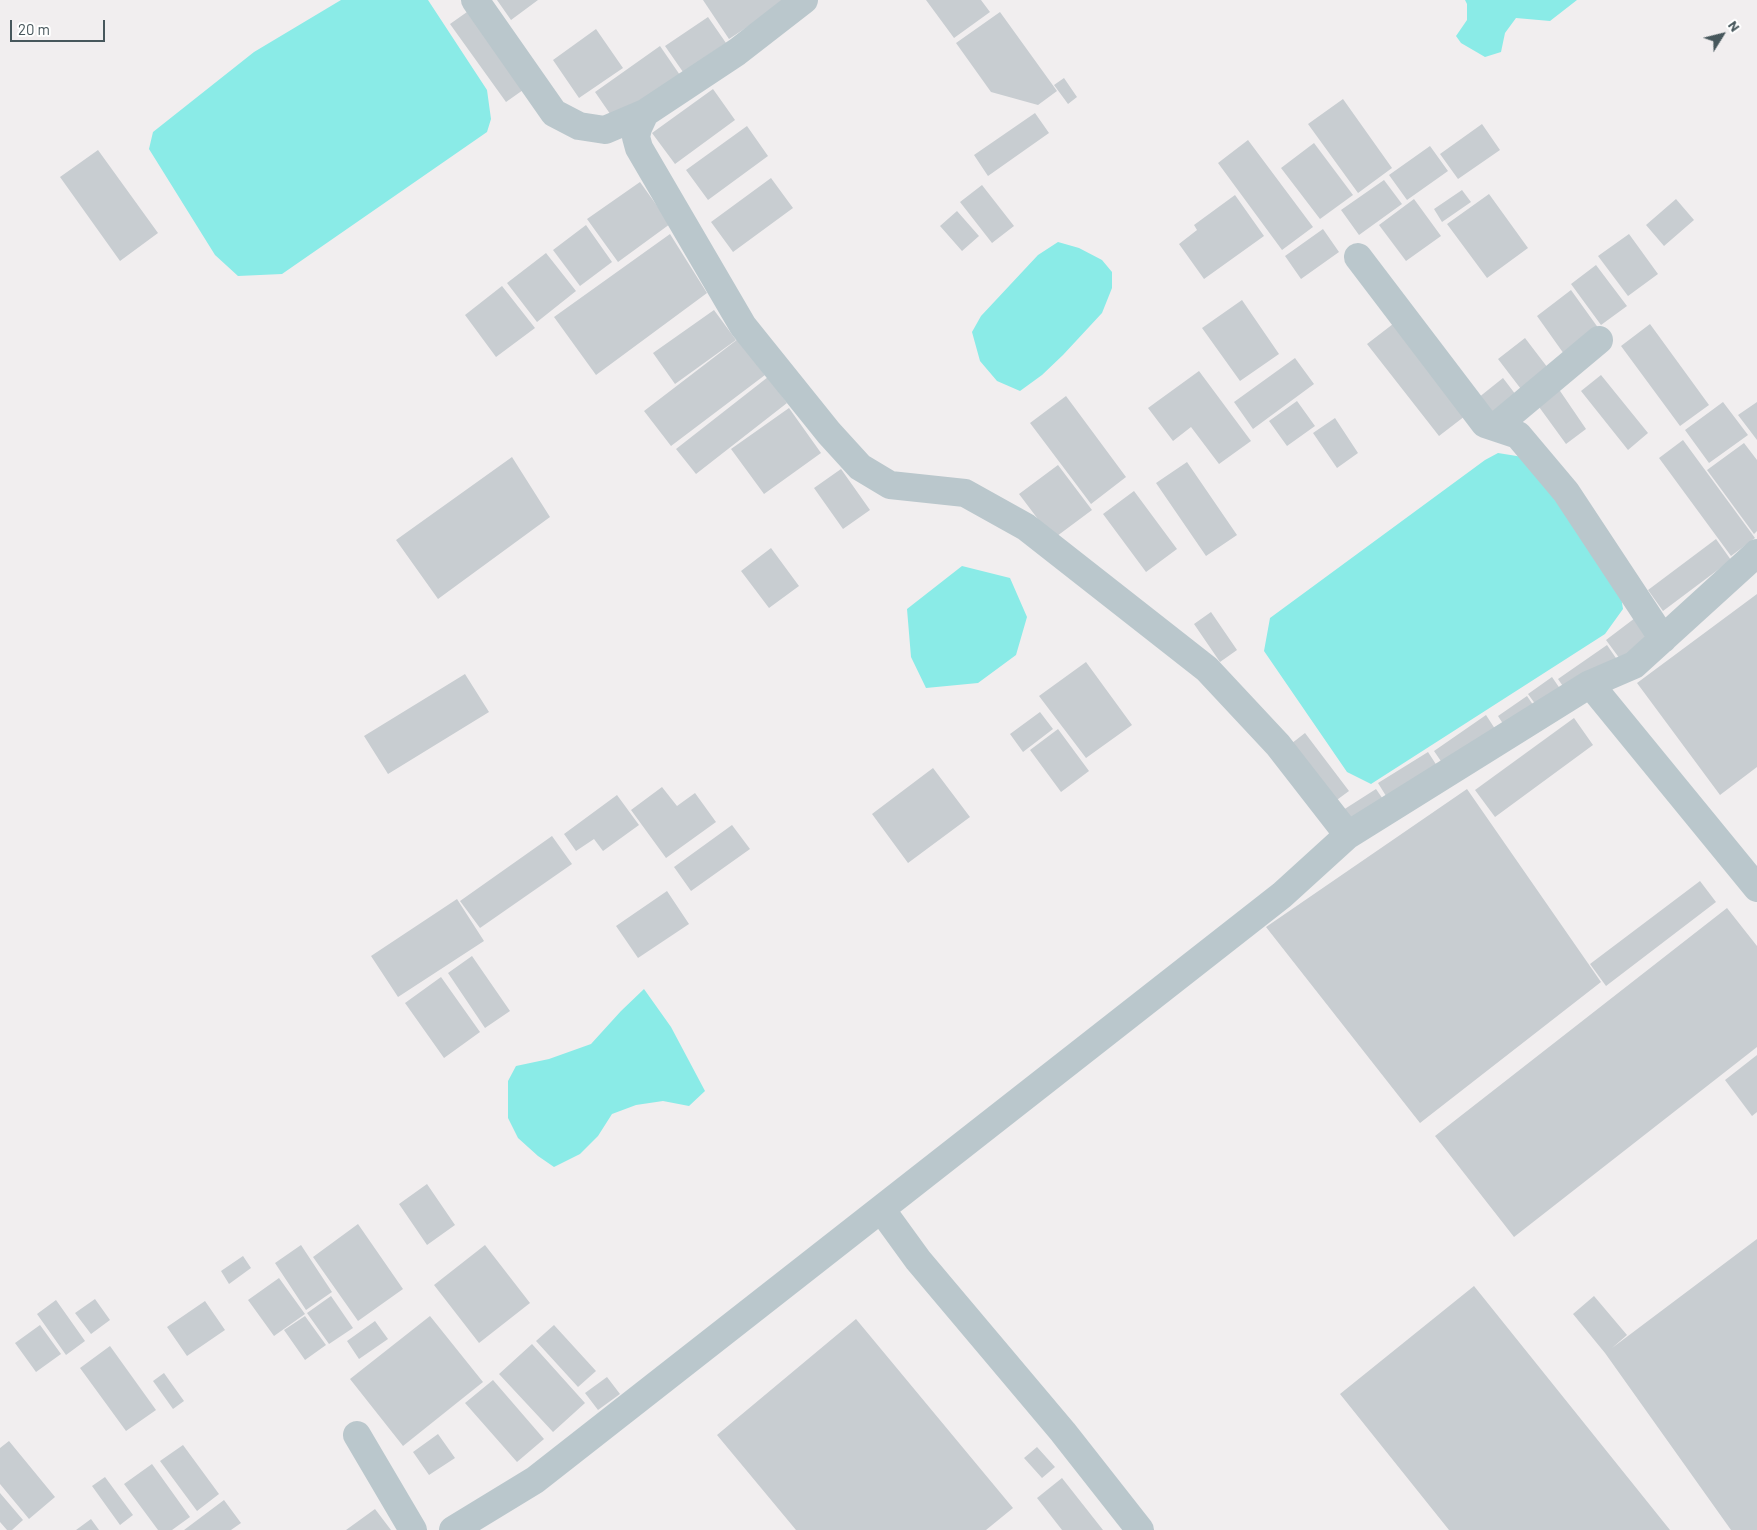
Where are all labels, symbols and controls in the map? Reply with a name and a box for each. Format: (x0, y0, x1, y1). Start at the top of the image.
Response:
scale bar (12, 10, 108, 42)
north arrow (1697, 10, 1747, 60)
text: N (1725, 17, 1744, 35)
text: 20 m (18, 20, 50, 38)

